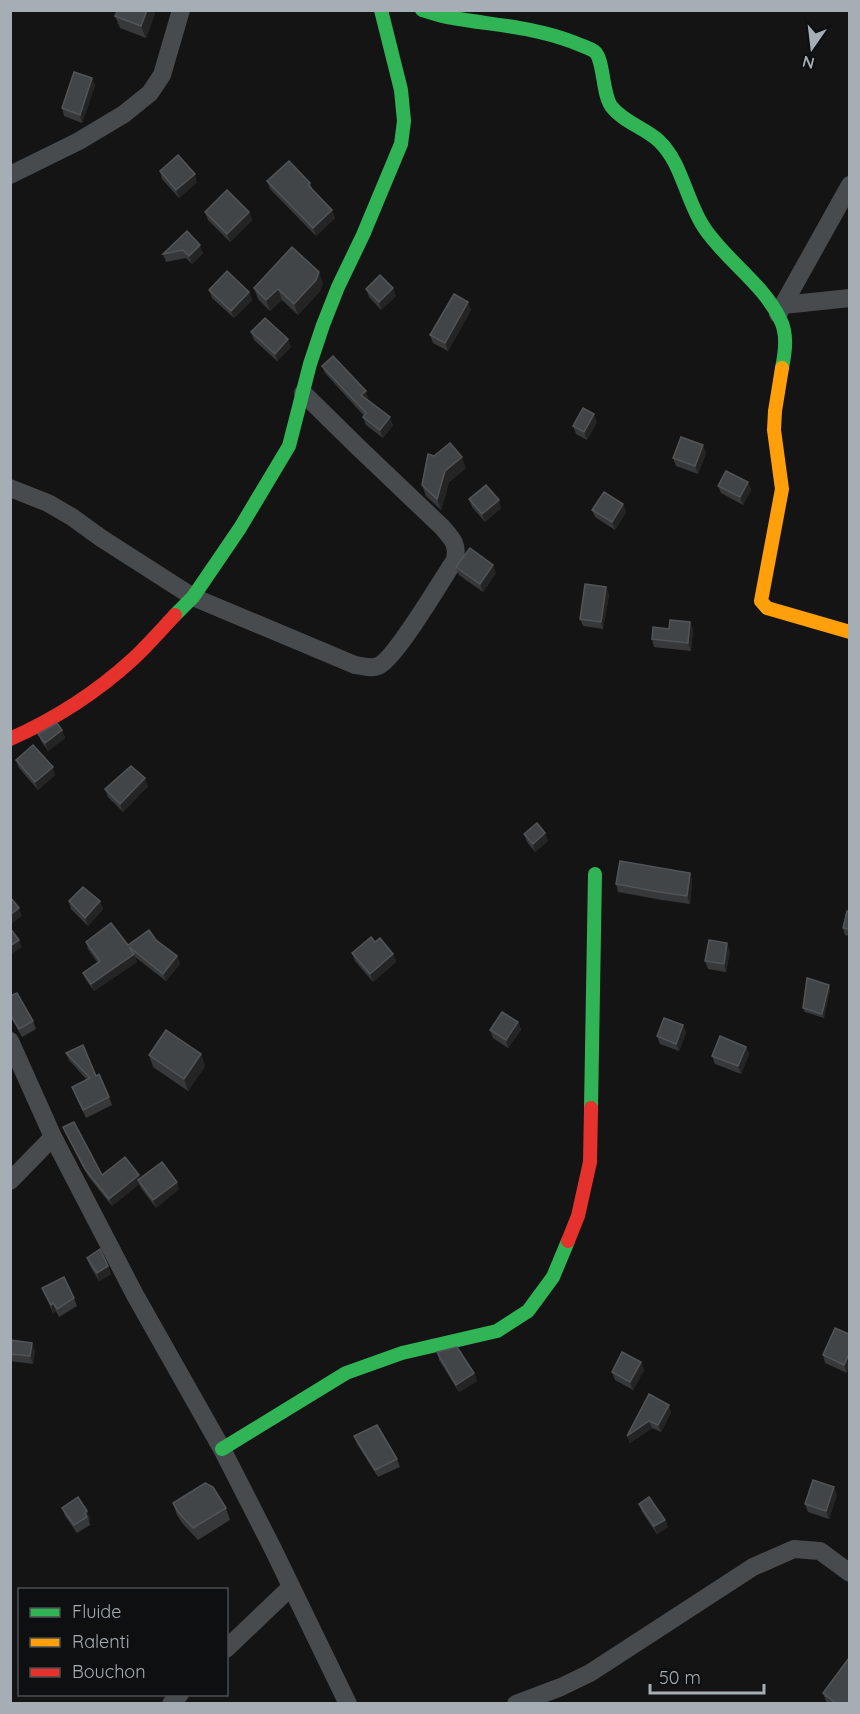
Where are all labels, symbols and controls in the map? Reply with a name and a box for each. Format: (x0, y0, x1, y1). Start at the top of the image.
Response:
north arrow (782, 18, 842, 78)
text: N (800, 51, 816, 74)
legend (18, 1588, 228, 1696)
text: Fluide (72, 1600, 121, 1623)
text: Ralenti (72, 1630, 130, 1653)
scale bar (650, 1657, 764, 1695)
text: Bouchon (72, 1660, 146, 1683)
text: 50 m (659, 1666, 701, 1689)

